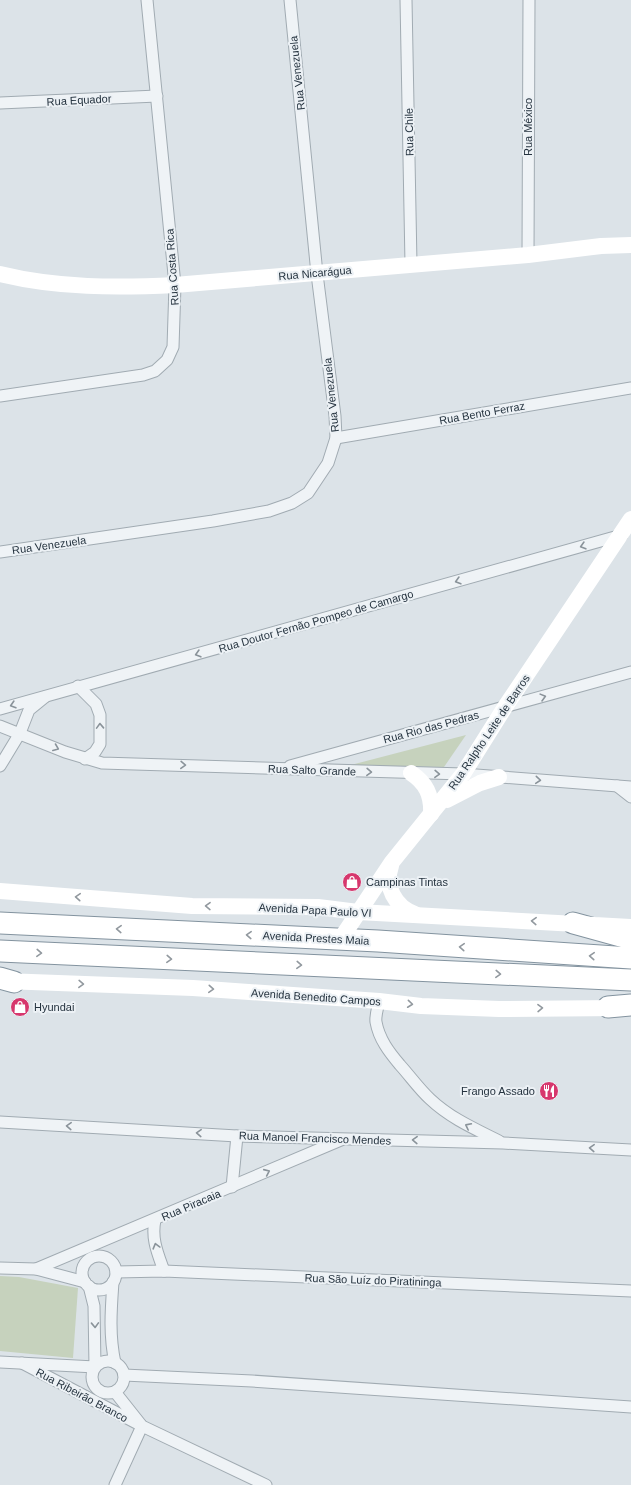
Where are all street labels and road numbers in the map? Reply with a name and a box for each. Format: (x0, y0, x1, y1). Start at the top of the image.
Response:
street label: Rua Venezuela (287, 34, 307, 111)
street label: Rua Equador (46, 92, 112, 108)
street label: Rua México (522, 98, 534, 156)
street label: Rua Chile (403, 108, 415, 156)
street label: Rua Costa Rica (163, 227, 181, 306)
street label: Rua Nicarágua (278, 264, 353, 282)
street label: Rua Venezuela (321, 356, 341, 433)
street label: Rua Bento Ferraz (438, 400, 526, 426)
street label: Rua Venezuela (11, 534, 88, 556)
street label: Rua Doutor Fernão Pompeo de Camargo (217, 587, 415, 655)
street label: Rua Ralpho Leite de Barros (446, 672, 532, 792)
street label: Rua Rio das Pedras (382, 708, 481, 746)
street label: Rua Salto Grande (268, 762, 356, 778)
street label: Avenida Papa Paulo VI (258, 901, 372, 919)
street label: Avenida Prestes Maia (262, 929, 371, 947)
street label: Avenida Benedito Campos (251, 986, 382, 1008)
street label: Rua Manoel Francisco Mendes (239, 1129, 392, 1147)
street label: Rua Piracaia (160, 1187, 223, 1223)
street label: Rua São Luíz do Piratininga (304, 1272, 443, 1288)
street label: Rua Ribeirão Branco (34, 1366, 130, 1424)

